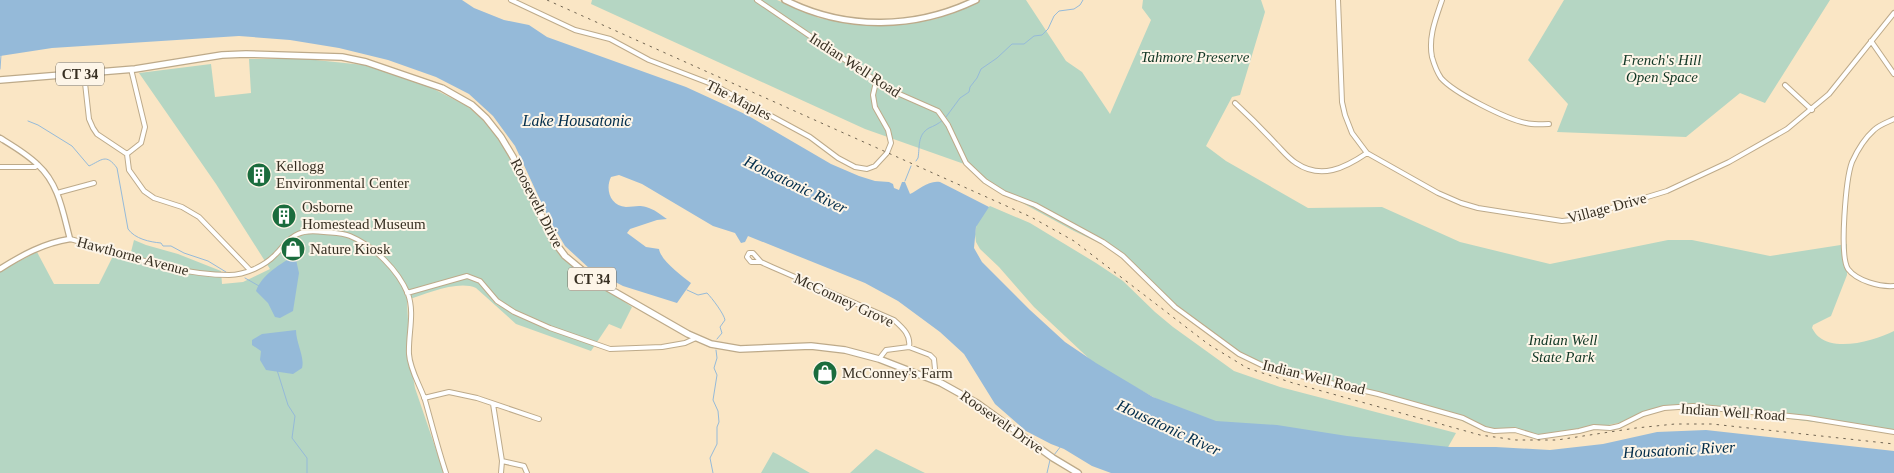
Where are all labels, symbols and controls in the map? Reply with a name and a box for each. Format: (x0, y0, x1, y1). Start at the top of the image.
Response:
street label: Indian Well Road (807, 30, 904, 101)
park label: Tahmore Preserve (1141, 49, 1250, 65)
park label: French's Hill Open Space (1622, 52, 1701, 85)
road number: CT 34 (56, 62, 104, 86)
street label: The Maples (704, 77, 775, 123)
water label: Lake Housatonic (522, 112, 631, 129)
water label: Housatonic River (741, 152, 851, 217)
street label: Roosevelt Drive (508, 156, 567, 251)
place label: Kellogg Environmental Center (276, 158, 409, 191)
building icon: Kellogg Environmental Center (246, 162, 272, 188)
street label: Village Drive (1566, 190, 1649, 226)
place label: Osborne Homestead Museum (302, 199, 426, 232)
building icon: Osborne Homestead Museum (271, 203, 297, 229)
street label: Hawthorne Avenue (75, 233, 191, 279)
shop icon: Nature Kiosk (280, 236, 306, 262)
place label: Nature Kiosk (310, 241, 391, 257)
road number: CT 34 (568, 268, 616, 290)
street label: McConney Grove (792, 270, 897, 330)
park label: Indian Well State Park (1527, 332, 1598, 365)
street label: Indian Well Road (1261, 357, 1367, 398)
shop icon: McConney's Farm (812, 360, 838, 386)
place label: McConney's Farm (842, 365, 953, 381)
street label: Roosevelt Drive (957, 387, 1047, 457)
water label: Housatonic River (1113, 396, 1224, 459)
street label: Indian Well Road (1680, 400, 1787, 424)
water label: Housatonic River (1621, 438, 1736, 461)

